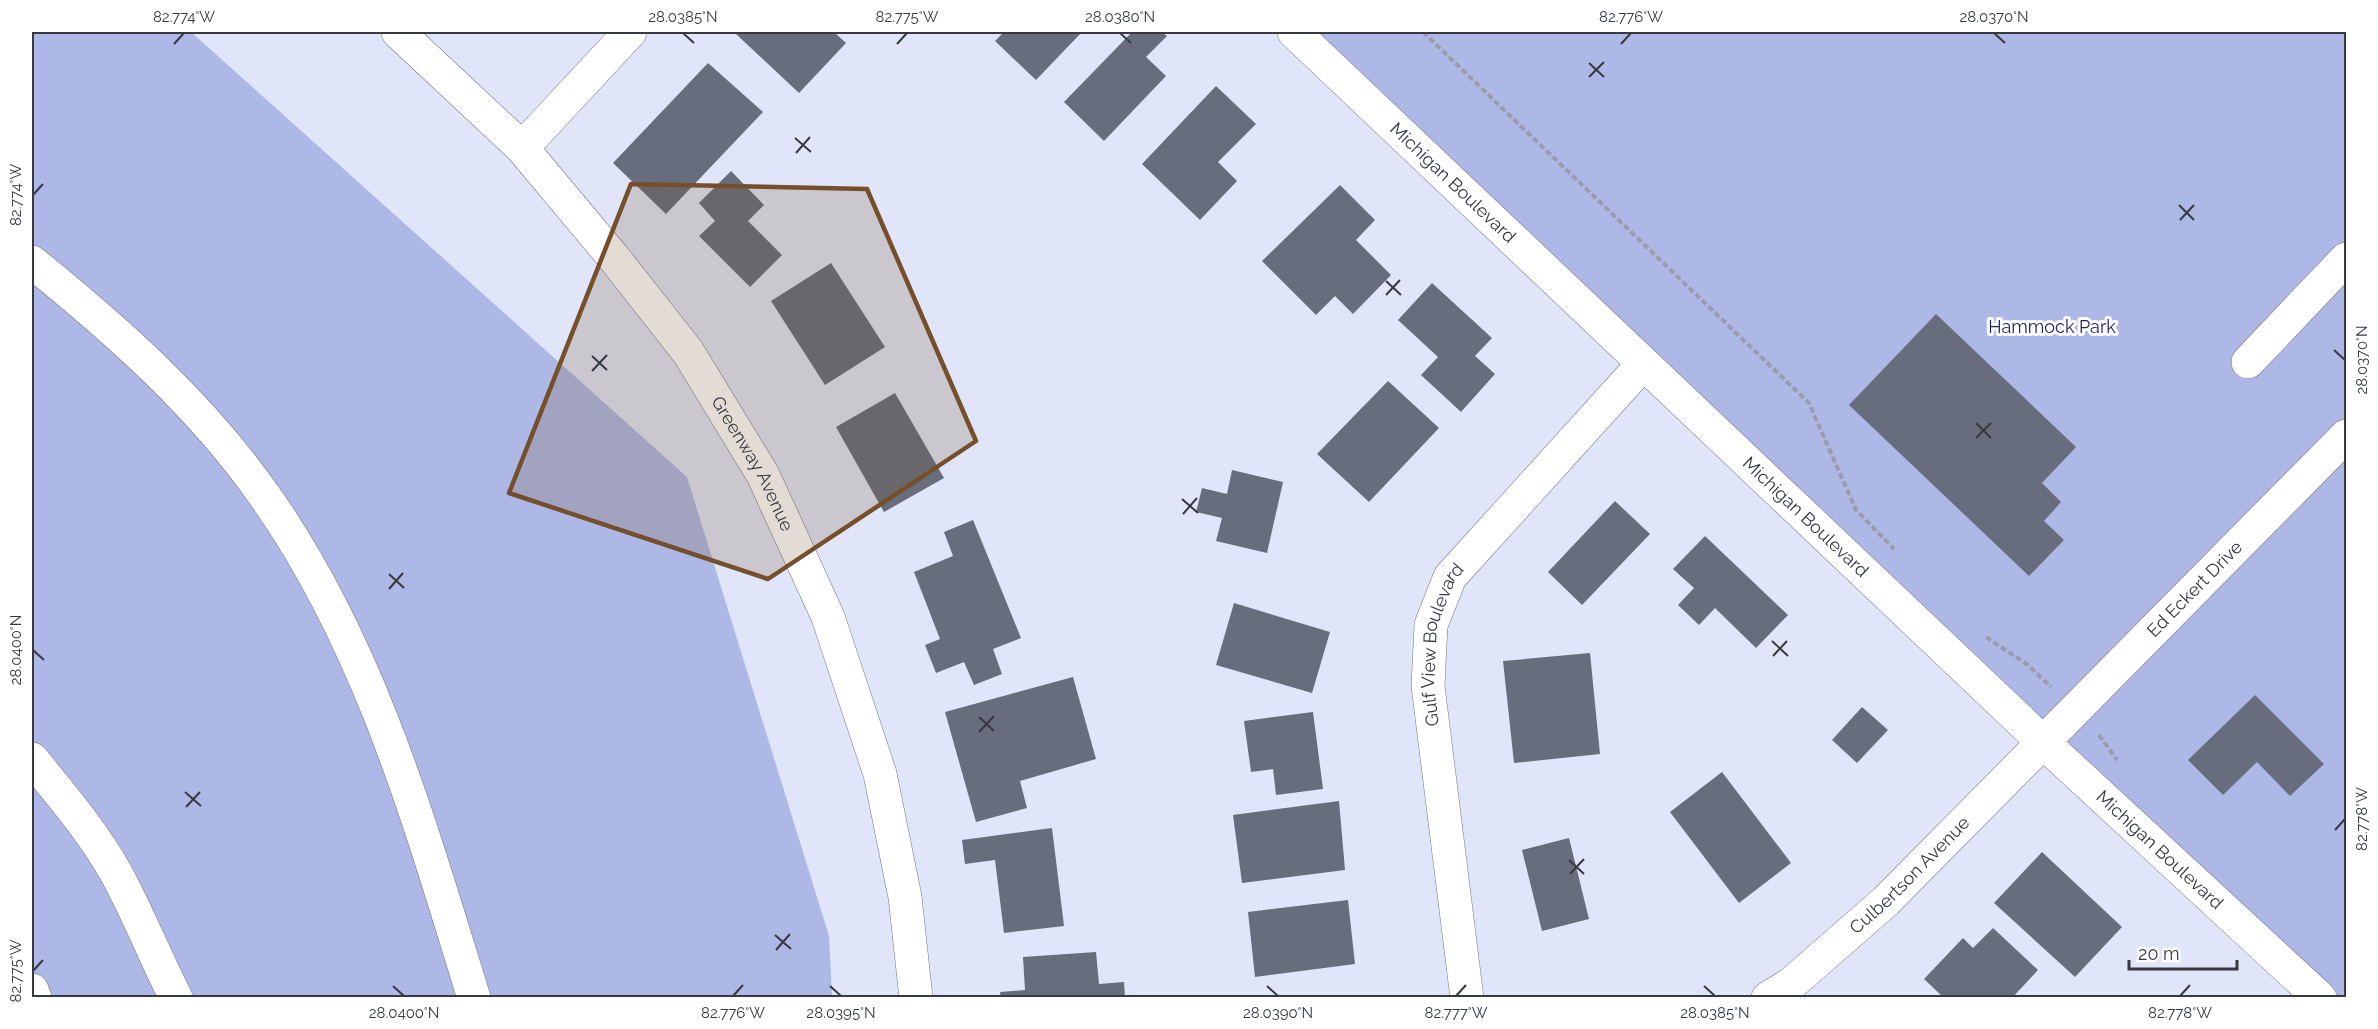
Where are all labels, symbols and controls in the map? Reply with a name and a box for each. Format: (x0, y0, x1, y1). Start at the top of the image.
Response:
text: 82.774°W (153, 8, 215, 26)
text: 28.0385°N (648, 8, 718, 26)
text: 82.775°W (876, 8, 939, 26)
text: 28.0380°N (1085, 8, 1155, 26)
text: 82.776°W (1599, 8, 1663, 26)
text: 28.0370°N (1959, 8, 2029, 26)
street label: Michigan Boulevard (1386, 118, 1520, 247)
text: 82.774°W (7, 164, 25, 226)
park label: Hammock Park (1988, 316, 2116, 337)
text: 28.0370°N (2353, 325, 2371, 395)
street label: Greenway Avenue (707, 392, 798, 535)
street label: Michigan Boulevard (1739, 452, 1873, 581)
street label: Ed Eckert Drive (2142, 536, 2247, 641)
street label: Gulf View Boulevard (1417, 558, 1468, 728)
text: 28.0400°N (7, 615, 25, 685)
street label: Michigan Boulevard (2092, 786, 2228, 913)
text: 82.778°W (2353, 787, 2371, 851)
street label: Culbertson Avenue (1845, 812, 1974, 938)
scale bar (2129, 933, 2237, 971)
text: 82.775°W (7, 939, 25, 1002)
text: 20 m (2138, 943, 2180, 964)
text: 28.0400°N (369, 1004, 439, 1022)
text: 82.776°W (701, 1004, 765, 1022)
text: 28.0395°N (806, 1004, 876, 1022)
text: 28.0390°N (1243, 1004, 1313, 1022)
text: 82.777°W (1425, 1004, 1488, 1022)
text: 28.0385°N (1680, 1004, 1750, 1022)
text: 82.778°W (2148, 1004, 2212, 1022)

